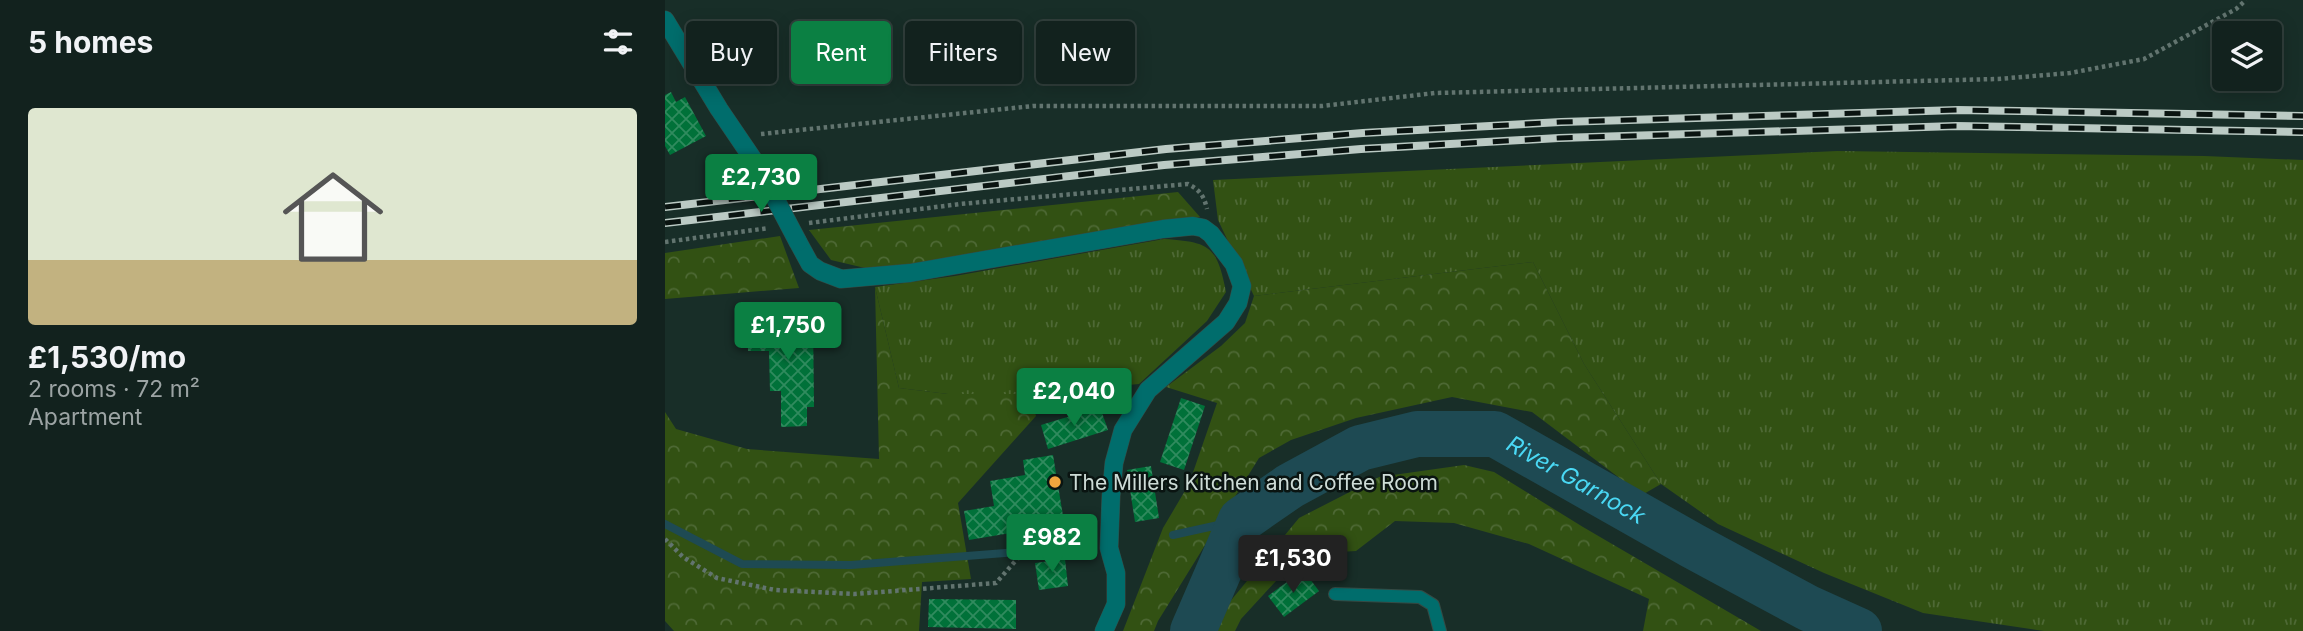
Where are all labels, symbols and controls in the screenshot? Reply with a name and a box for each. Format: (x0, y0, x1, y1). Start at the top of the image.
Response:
chip: Buy (686, 21, 777, 84)
chip: Rent (791, 21, 891, 84)
chip: Filters (905, 21, 1022, 84)
chip: New (1036, 21, 1135, 84)
map controls (2212, 21, 2282, 91)
button: layers (2212, 21, 2282, 91)
icon: filters (599, 23, 637, 61)
text: 5 homes (28, 24, 153, 60)
icon: home (270, 154, 396, 280)
pin: £2,730 (704, 154, 818, 214)
text: £2,730 (721, 163, 801, 191)
pin: £1,750 (731, 302, 845, 362)
text: £1,750 (750, 311, 826, 339)
text: £1,530/mo (28, 339, 186, 375)
pin: £2,040 (1017, 368, 1131, 428)
text: 2 rooms · 72 m² (28, 375, 200, 403)
text: £2,040 (1033, 377, 1115, 405)
text: Apartment (28, 403, 142, 431)
water label: River Garnock (1502, 430, 1651, 530)
place label: The Millers Kitchen and Coffee Room (1069, 470, 1438, 495)
marker: The Millers Kitchen and Coffee Room (1047, 474, 1063, 490)
pin: £982 (1011, 514, 1093, 574)
text: £982 (1022, 523, 1082, 551)
pin: £1,530 (1236, 536, 1350, 595)
text: £1,530 (1254, 544, 1332, 572)

